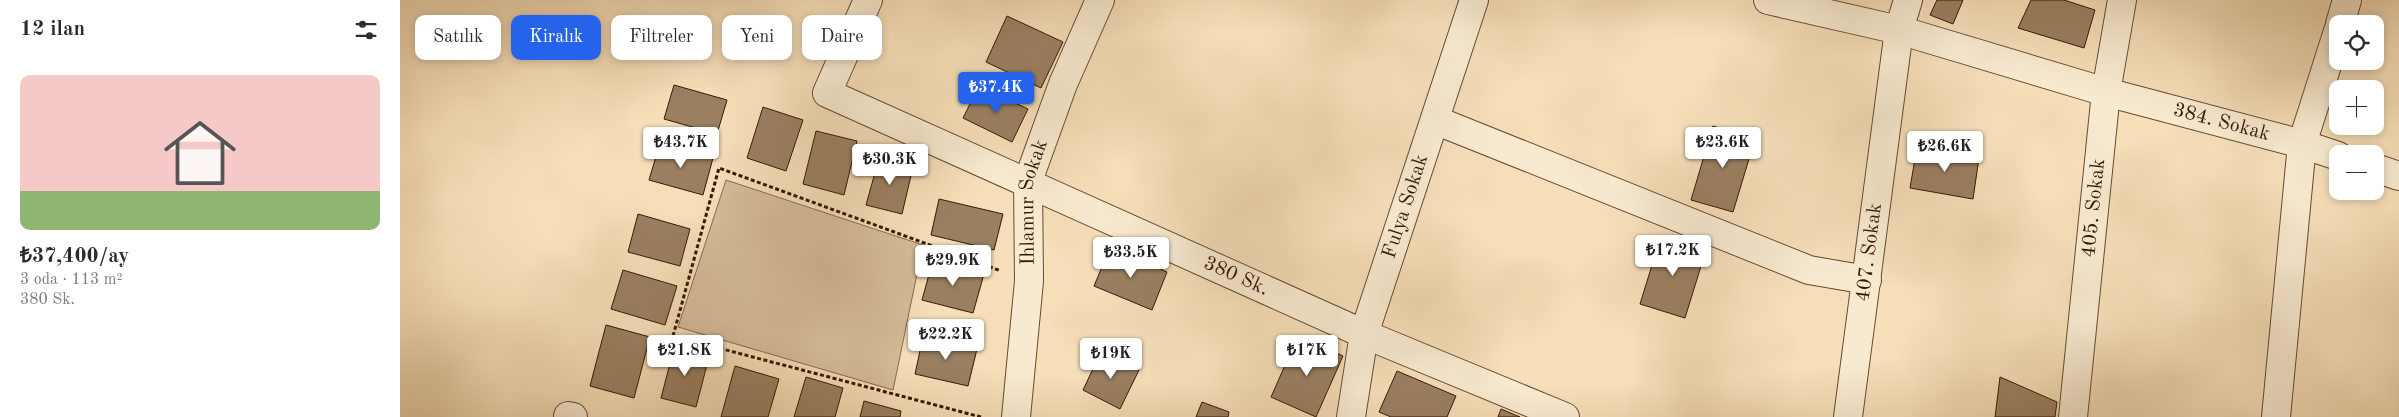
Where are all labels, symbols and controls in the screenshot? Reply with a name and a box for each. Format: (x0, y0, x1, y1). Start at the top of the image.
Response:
chip: Satılık (415, 15, 501, 60)
chip: Kiralık (511, 15, 601, 60)
chip: Filtreler (611, 15, 712, 60)
chip: Yeni (722, 15, 792, 60)
chip: Daire (802, 15, 882, 60)
map controls (2329, 15, 2384, 200)
button: locate (2329, 15, 2384, 70)
icon: filters (352, 16, 380, 44)
text: 12 ilan (20, 19, 85, 40)
pin: ₺37.4K (955, 72, 1037, 114)
text: ₺37.4K (969, 80, 1023, 96)
button: + (2329, 80, 2384, 135)
street label: 384. Sokak (2171, 100, 2272, 145)
icon: home (155, 108, 245, 198)
pin: ₺43.7K (640, 126, 722, 169)
pin: ₺23.6K (1682, 126, 1764, 169)
pin: ₺26.6K (1904, 130, 1986, 173)
text: ₺43.7K (654, 135, 708, 151)
text: ₺23.6K (1696, 135, 1750, 151)
street label: Ihlamur Sokak (1018, 137, 1052, 265)
text: ₺26.6K (1918, 139, 1972, 155)
pin: ₺30.3K (849, 144, 931, 186)
button: − (2329, 145, 2384, 200)
text: ₺30.3K (863, 152, 917, 168)
street label: Fulya Sokak (1380, 152, 1432, 261)
street label: 405. Sokak (2079, 158, 2109, 258)
street label: 407. Sokak (1853, 202, 1886, 303)
pin: ₺17.2K (1632, 234, 1714, 277)
pin: ₺33.5K (1090, 236, 1172, 279)
text: ₺17.2K (1646, 243, 1700, 259)
pin: ₺29.9K (912, 244, 994, 287)
text: ₺33.5K (1104, 245, 1158, 261)
text: ₺37,400/ay (20, 246, 129, 267)
text: ₺29.9K (926, 253, 980, 269)
street label: 380 Sk. (1201, 253, 1272, 300)
text: 3 oda · 113 m² (20, 272, 123, 288)
text: 380 Sk. (20, 292, 75, 308)
pin: ₺22.2K (905, 318, 987, 361)
text: ₺22.2K (919, 327, 973, 343)
pin: ₺21.8K (644, 334, 726, 377)
pin: ₺17K (1277, 334, 1337, 377)
pin: ₺19K (1081, 338, 1141, 380)
text: ₺21.8K (658, 343, 712, 359)
text: ₺17K (1287, 343, 1327, 359)
text: ₺19K (1091, 346, 1131, 362)

